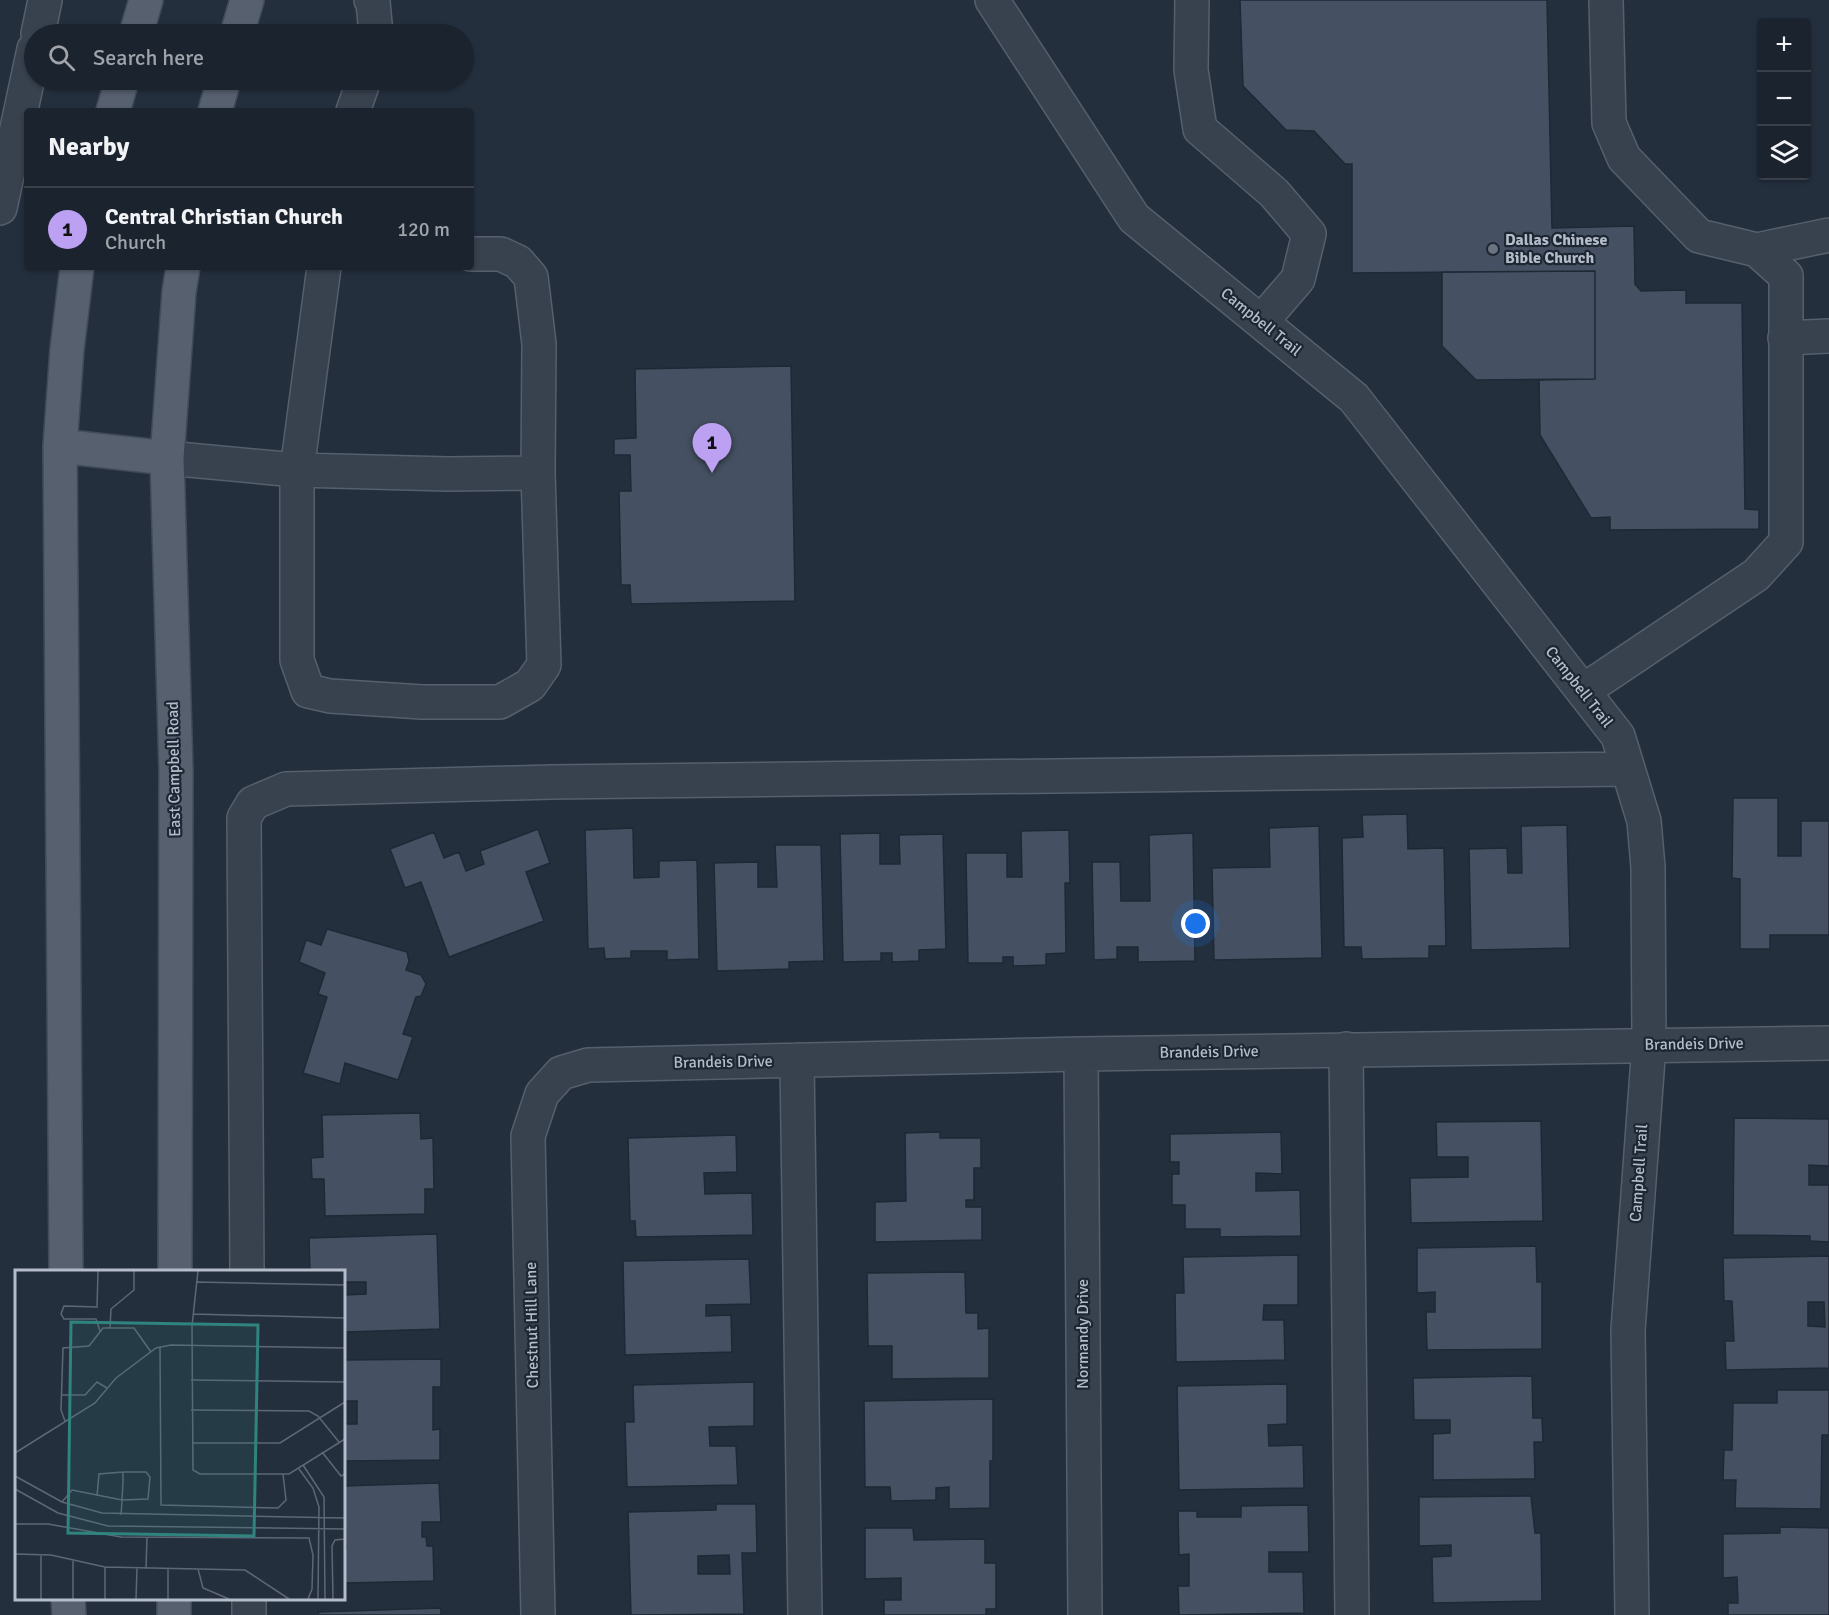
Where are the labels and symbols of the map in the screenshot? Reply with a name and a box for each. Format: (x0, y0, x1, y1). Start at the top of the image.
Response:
place label: Dallas Chinese Bible Church (1505, 230, 1607, 268)
marker: Dallas Chinese Bible Church (1486, 242, 1500, 256)
street label: Campbell Trail (1217, 283, 1306, 361)
pin: 1 (692, 424, 732, 473)
street label: Campbell Trail (1541, 642, 1617, 732)
street label: East Campbell Road (163, 701, 185, 837)
your location (1181, 909, 1210, 938)
street label: Brandeis Drive (1644, 1033, 1744, 1055)
street label: Brandeis Drive (1159, 1041, 1259, 1063)
street label: Brandeis Drive (673, 1051, 773, 1073)
street label: Campbell Trail (1626, 1123, 1652, 1223)
street label: Chestnut Hill Lane (521, 1262, 543, 1388)
inset map (15, 1270, 345, 1600)
street label: Normandy Drive (1073, 1279, 1093, 1389)

